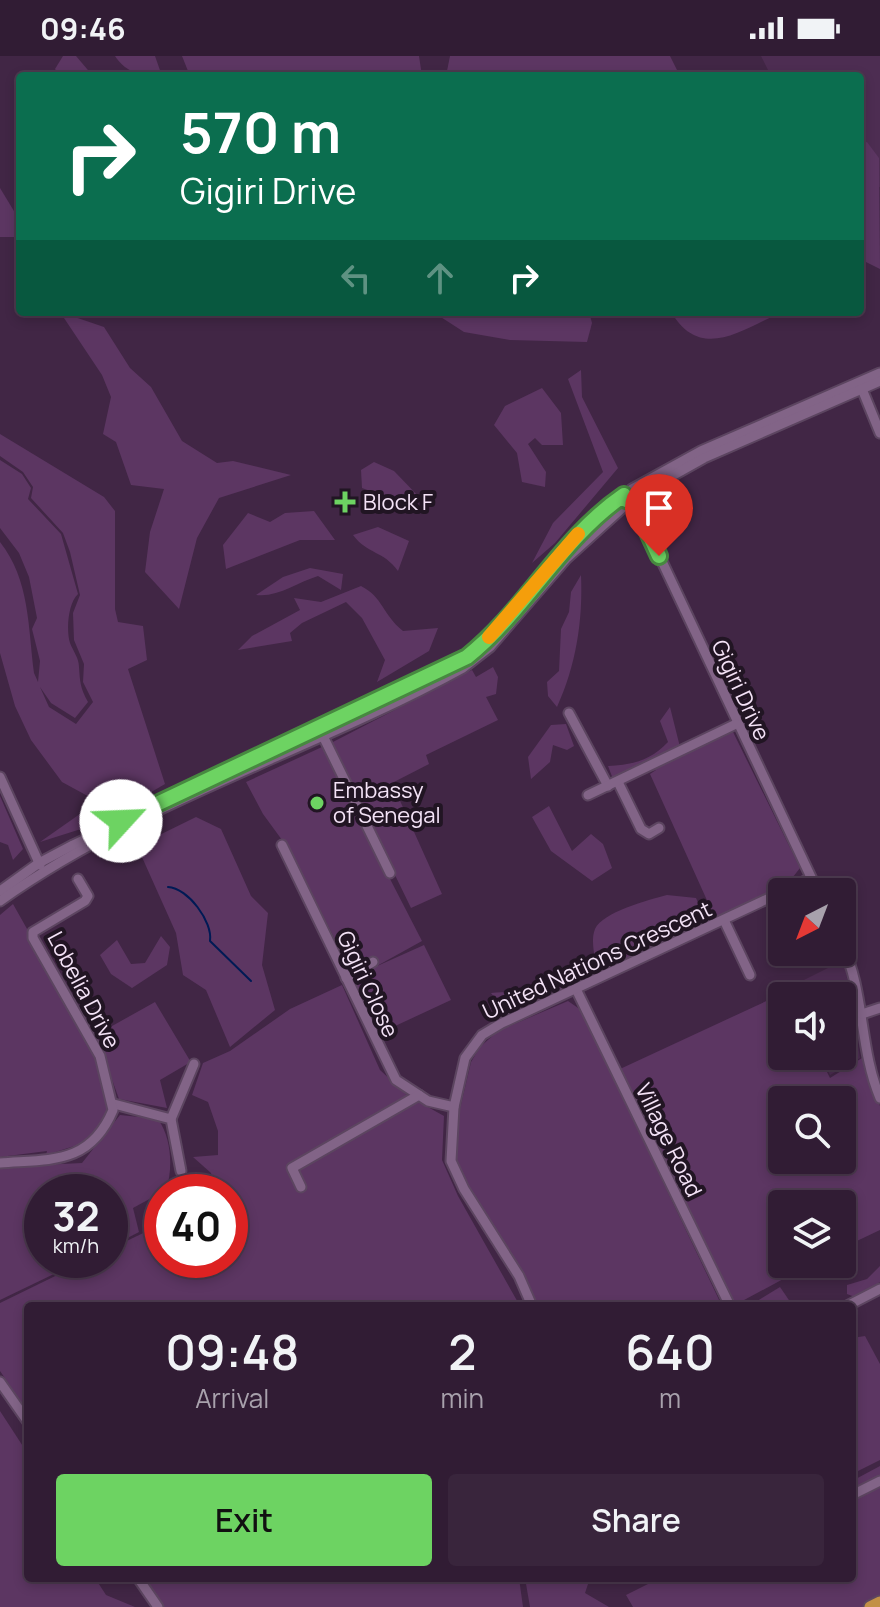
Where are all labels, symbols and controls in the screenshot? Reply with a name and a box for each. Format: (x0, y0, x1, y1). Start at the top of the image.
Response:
text: 09:46 (40, 8, 126, 49)
text: 570 m (180, 93, 341, 170)
icon: right (48, 104, 152, 208)
text: Gigiri Drive (180, 166, 356, 215)
icon: left (334, 256, 378, 300)
icon: ahead (418, 256, 462, 300)
icon: right (502, 256, 546, 300)
pin (625, 474, 693, 556)
icon: arrive (637, 486, 681, 530)
place label: Block F (363, 487, 433, 517)
marker: Block F (334, 491, 356, 513)
street label: Gigiri Drive (705, 635, 777, 745)
place label: Embassy of Senegal (333, 775, 441, 830)
position arrow (79, 779, 163, 863)
marker: Embassy of Senegal (308, 794, 326, 812)
north arrow (768, 878, 856, 966)
map controls (768, 878, 856, 1278)
street label: United Nations Crescent (478, 894, 717, 1026)
street label: Lobelia Drive (41, 926, 127, 1054)
street label: Gigiri Close (330, 926, 406, 1042)
button: sound (768, 982, 856, 1070)
street label: Village Road (629, 1078, 709, 1202)
button: search (768, 1086, 856, 1174)
speed limit sign: 40 (144, 1174, 248, 1278)
text: 32 (52, 1188, 100, 1243)
button: layers (768, 1190, 856, 1278)
text: km/h (53, 1232, 99, 1259)
text: 09:48 (165, 1319, 299, 1384)
text: 2 (448, 1319, 476, 1384)
text: 640 (625, 1319, 715, 1384)
text: Arrival (195, 1380, 269, 1416)
text: min (441, 1380, 484, 1416)
text: m (659, 1380, 681, 1416)
button: Exit (56, 1474, 432, 1566)
button: Share (448, 1474, 824, 1566)

